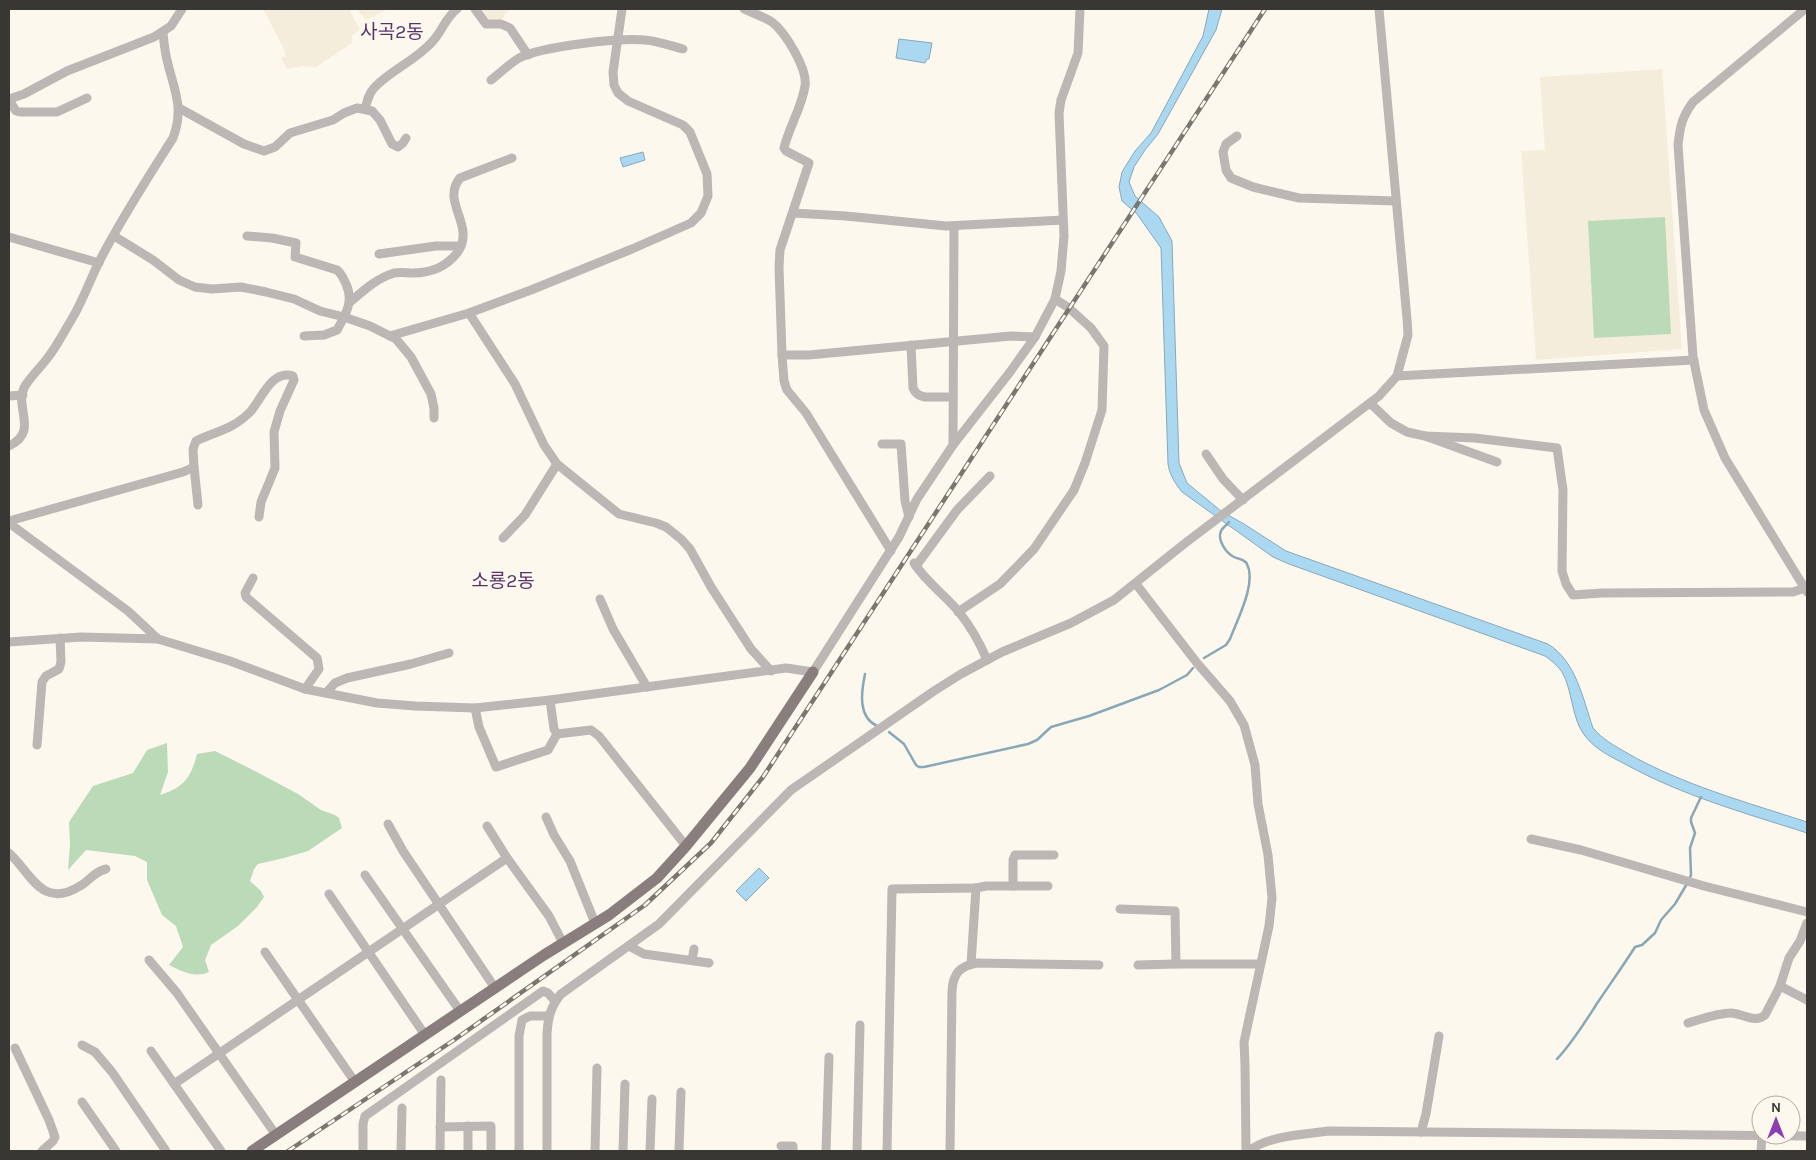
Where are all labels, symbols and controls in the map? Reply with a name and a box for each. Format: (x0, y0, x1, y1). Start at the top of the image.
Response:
district label: 사곡2동 (360, 21, 424, 43)
district label: 소룡2동 (471, 570, 535, 592)
north arrow (1751, 1095, 1801, 1145)
text: N (1771, 1099, 1781, 1116)

